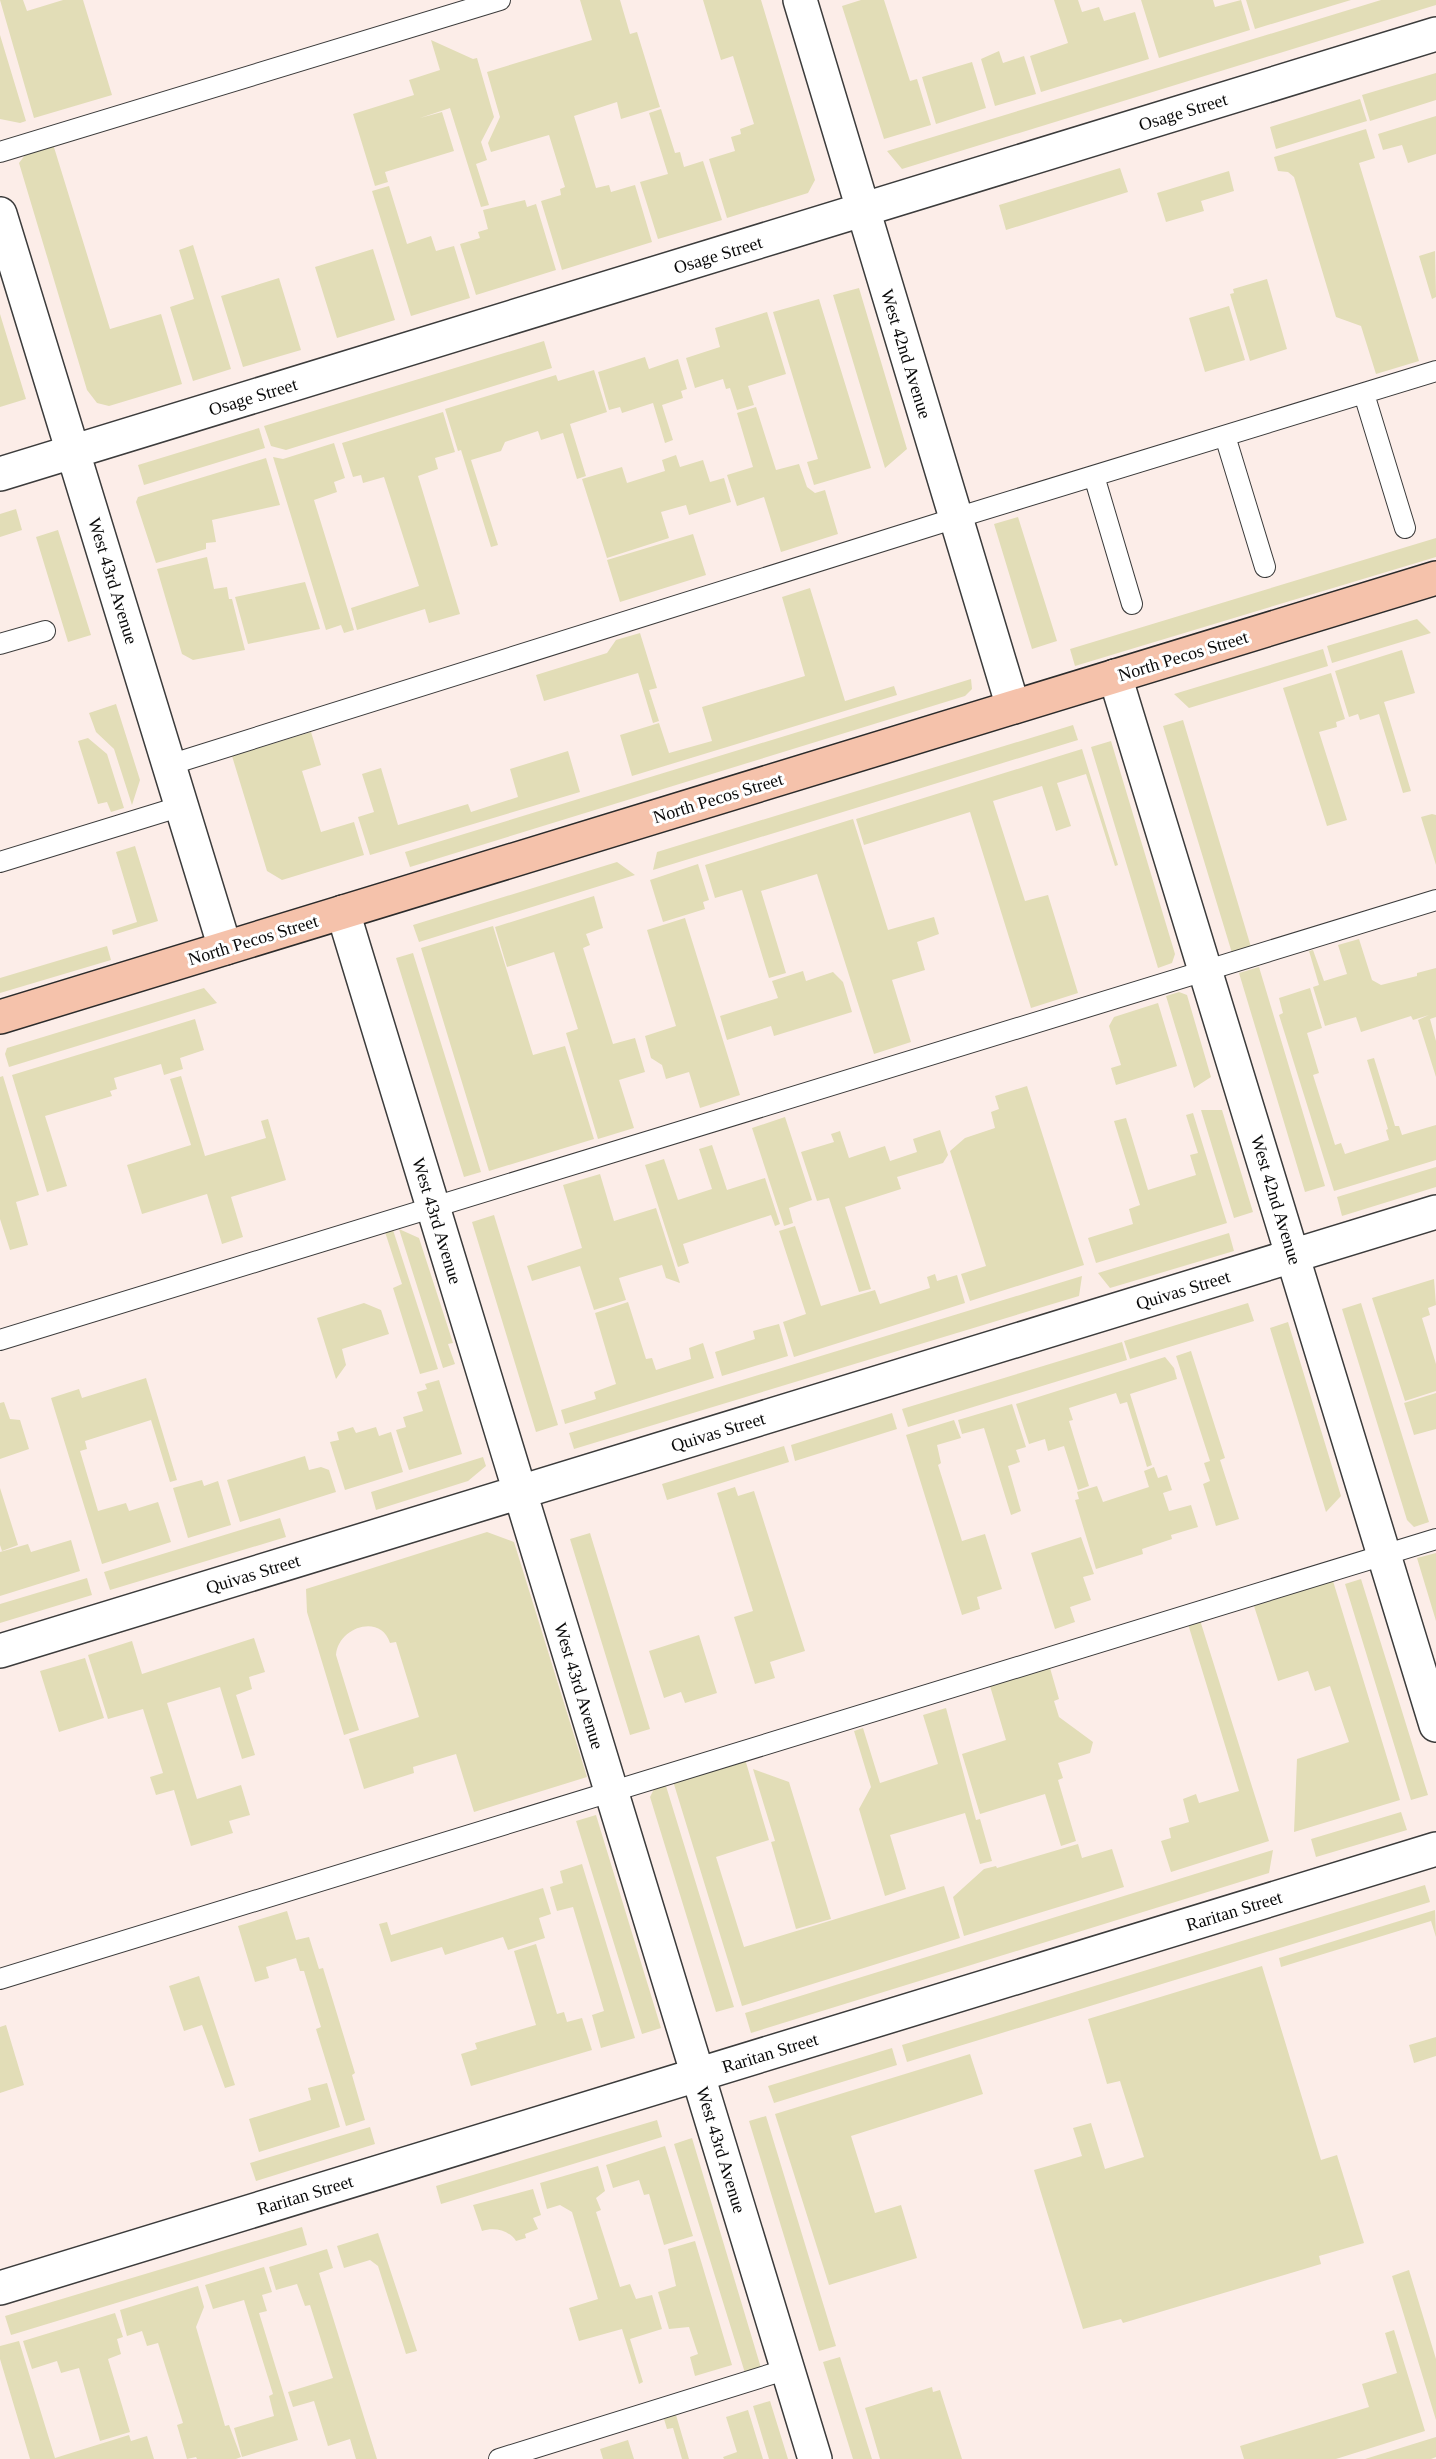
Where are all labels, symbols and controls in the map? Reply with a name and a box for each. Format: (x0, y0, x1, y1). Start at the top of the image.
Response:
street label: Osage Street (1136, 89, 1230, 135)
street label: Osage Street (671, 232, 765, 278)
street label: West 42nd Avenue (877, 287, 935, 421)
street label: Osage Street (206, 374, 300, 420)
street label: West 43rd Avenue (84, 515, 142, 647)
street label: North Pecos Street (1116, 627, 1250, 685)
street label: North Pecos Street (651, 769, 785, 827)
street label: North Pecos Street (186, 911, 320, 969)
street label: West 42nd Avenue (1247, 1133, 1305, 1267)
street label: West 43rd Avenue (408, 1155, 466, 1287)
street label: Quivas Street (1133, 1266, 1233, 1314)
street label: Quivas Street (668, 1408, 768, 1456)
street label: Quivas Street (203, 1550, 303, 1598)
street label: West 43rd Avenue (550, 1620, 608, 1752)
street label: Raritan Street (1184, 1887, 1284, 1935)
street label: Raritan Street (720, 2029, 820, 2077)
street label: West 43rd Avenue (692, 2084, 750, 2216)
street label: Raritan Street (255, 2171, 355, 2219)

